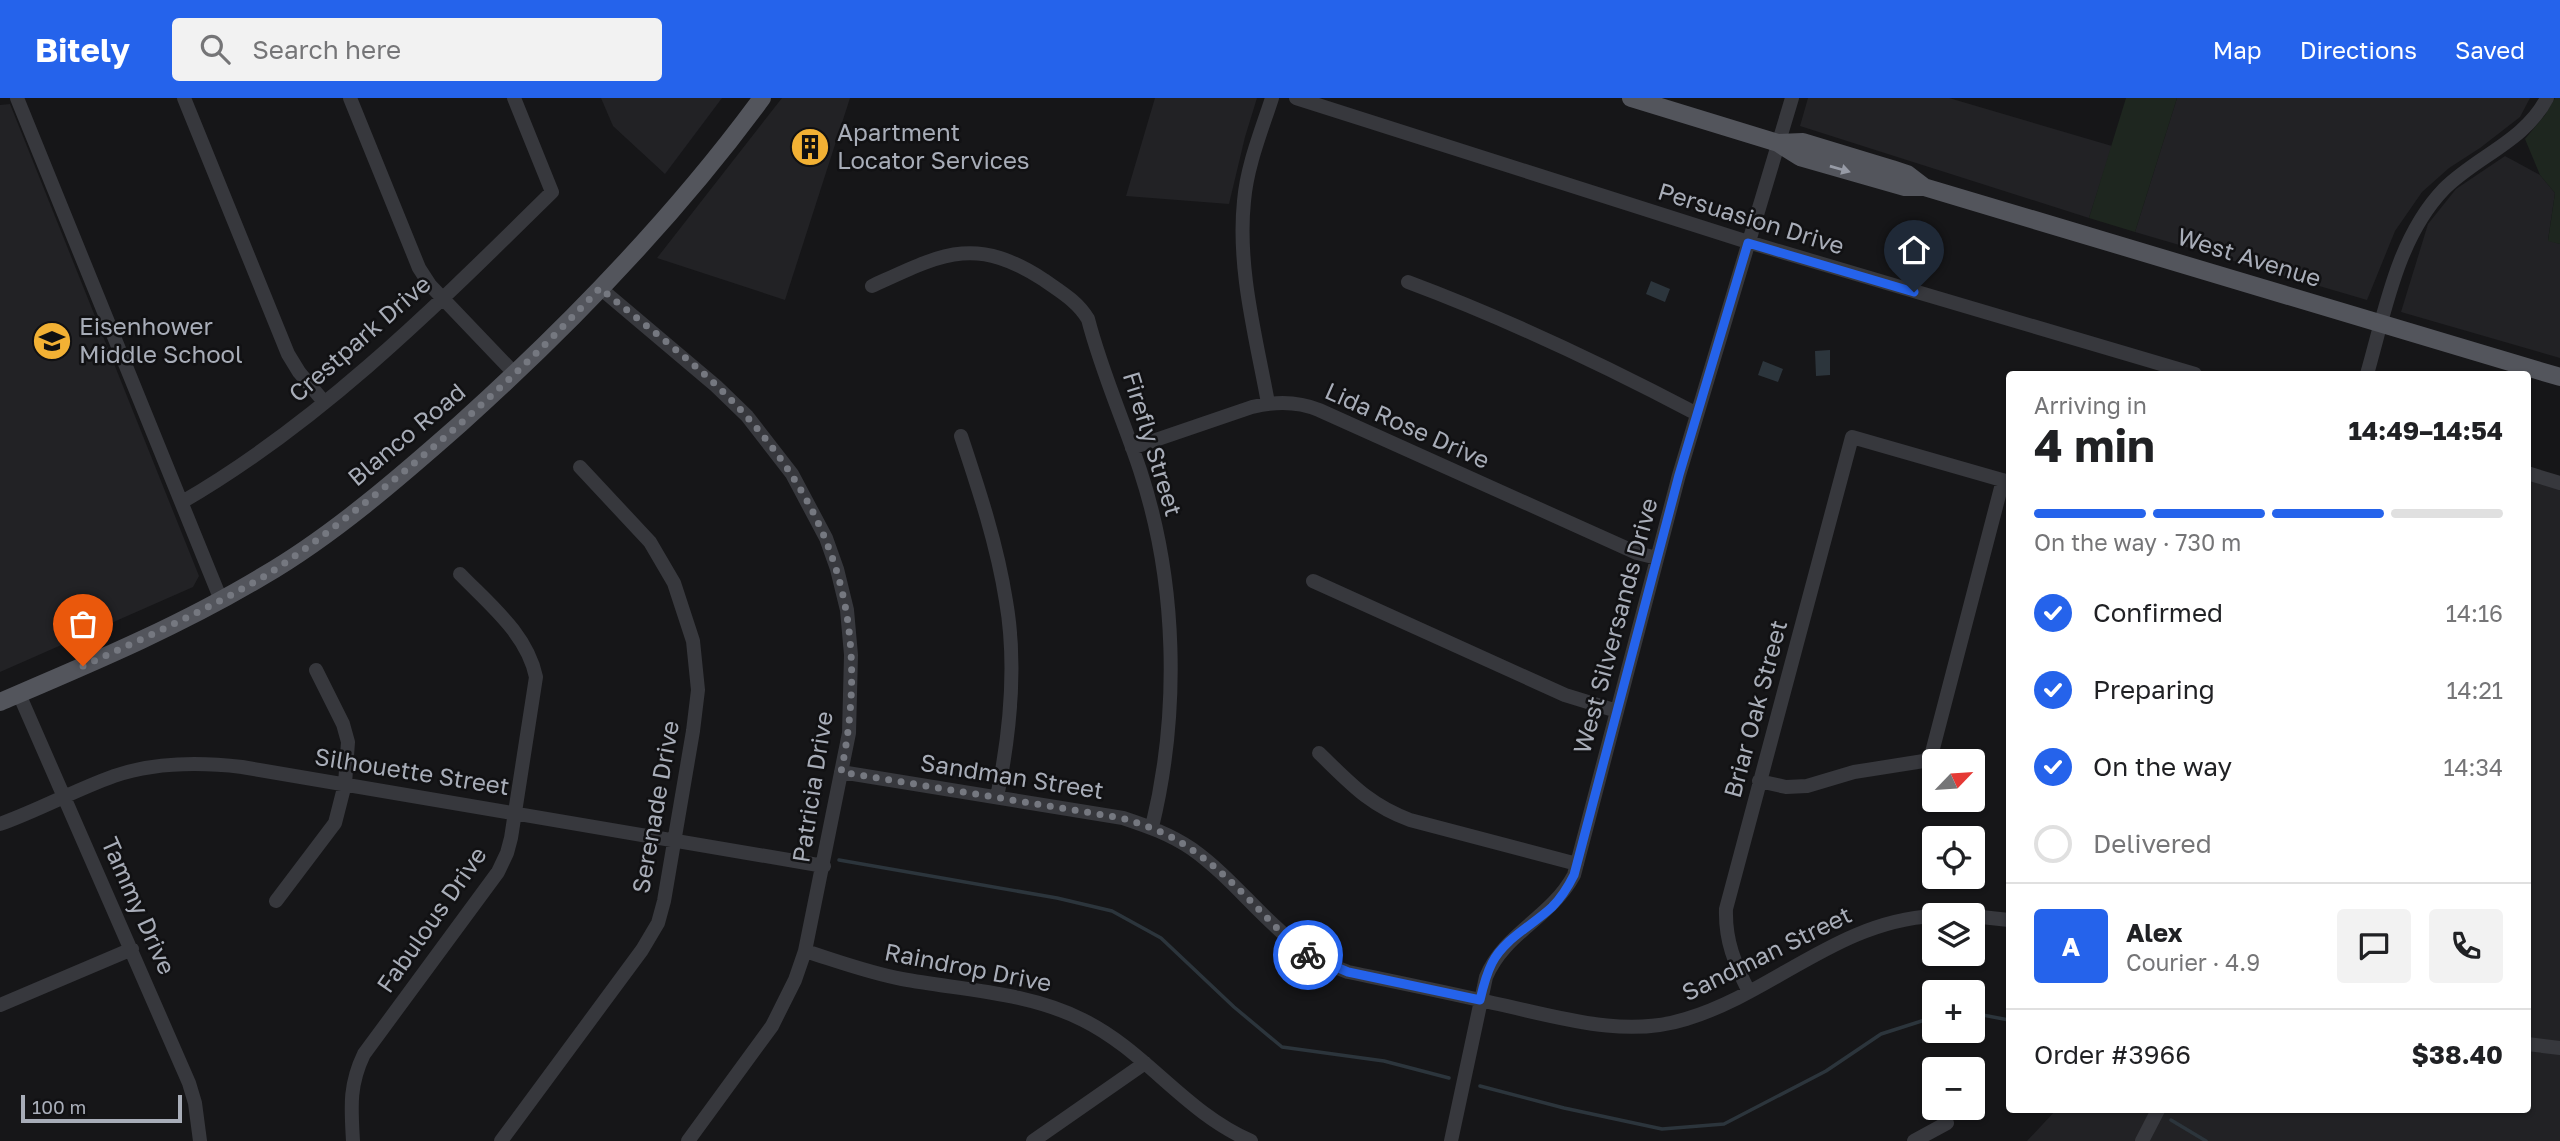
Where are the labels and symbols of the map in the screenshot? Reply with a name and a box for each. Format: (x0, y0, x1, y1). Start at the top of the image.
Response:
place label: Apartment Locator Services (837, 117, 1030, 174)
building icon: Apartment Locator Services (789, 126, 831, 168)
one-way arrow (1830, 165, 1851, 175)
street label: Persuasion Drive (1655, 175, 1848, 260)
pin (1884, 220, 1944, 292)
street label: West Avenue (2174, 221, 2325, 292)
street label: Crestpark Drive (282, 268, 436, 407)
place label: Eisenhower Middle School (79, 311, 243, 368)
school or university icon: Eisenhower Middle School (31, 320, 73, 362)
street label: Firefly Street (1118, 368, 1189, 520)
street label: Lida Rose Drive (1321, 375, 1494, 474)
street label: Blanco Road (341, 376, 471, 491)
street label: West Silversands Drive (1566, 495, 1663, 757)
pin (53, 594, 113, 666)
street label: Briar Oak Street (1717, 617, 1792, 801)
street label: Patricia Drive (785, 709, 838, 864)
street label: Serenade Drive (625, 718, 684, 895)
street label: Silhouette Street (313, 741, 512, 800)
street label: Sandman Street (919, 747, 1106, 804)
north arrow (1922, 749, 1984, 812)
street label: Tammy Drive (96, 832, 183, 979)
street label: Fabulous Drive (370, 841, 492, 998)
street label: Sandman Street (1677, 899, 1856, 1006)
courier (1273, 920, 1343, 990)
street label: Raindrop Drive (882, 936, 1054, 997)
scale bar (21, 1092, 182, 1124)

